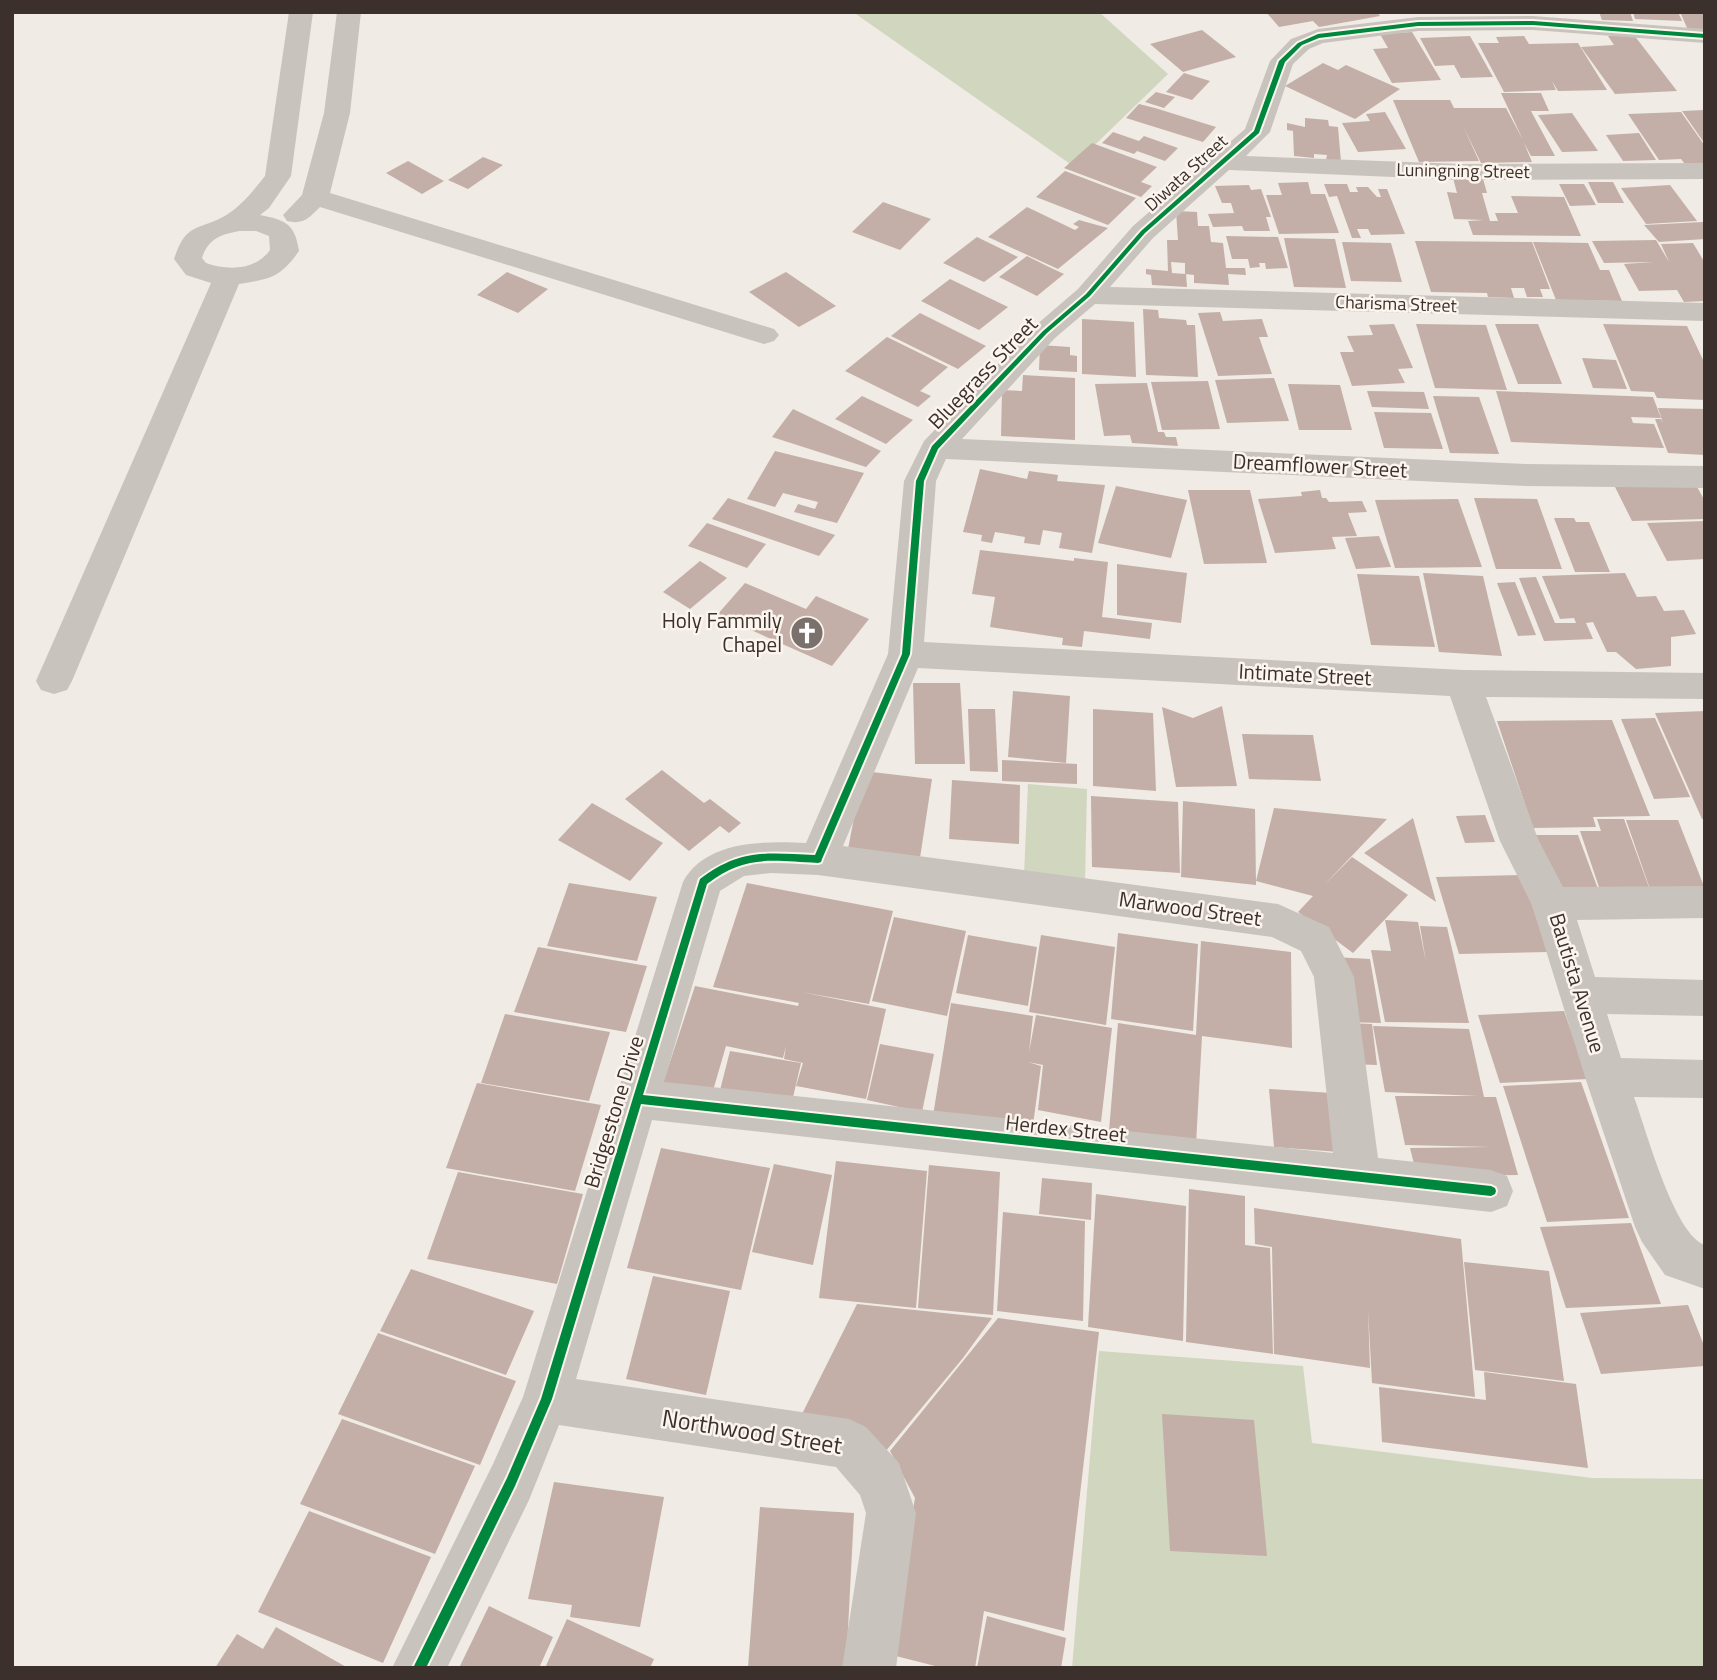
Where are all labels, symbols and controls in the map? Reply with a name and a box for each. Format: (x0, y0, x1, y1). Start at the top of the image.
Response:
street label: Diwata Street (1138, 127, 1234, 217)
street label: Luningning Street (1396, 156, 1531, 185)
street label: Charisma Street (1335, 288, 1458, 319)
street label: Bluegrass Street (920, 308, 1045, 436)
street label: Dreamflower Street (1232, 444, 1409, 486)
place label: Holy Fammily Chapel (662, 604, 782, 660)
church icon: Holy Fammily Chapel (788, 614, 826, 652)
street label: Intimate Street (1238, 655, 1373, 693)
street label: Marwood Street (1117, 882, 1264, 934)
street label: Bautista Avenue (1542, 909, 1614, 1057)
street label: Bridgestone Drive (575, 1031, 651, 1192)
street label: Herdex Street (1004, 1106, 1129, 1150)
street label: Northwood Street (660, 1399, 845, 1463)

